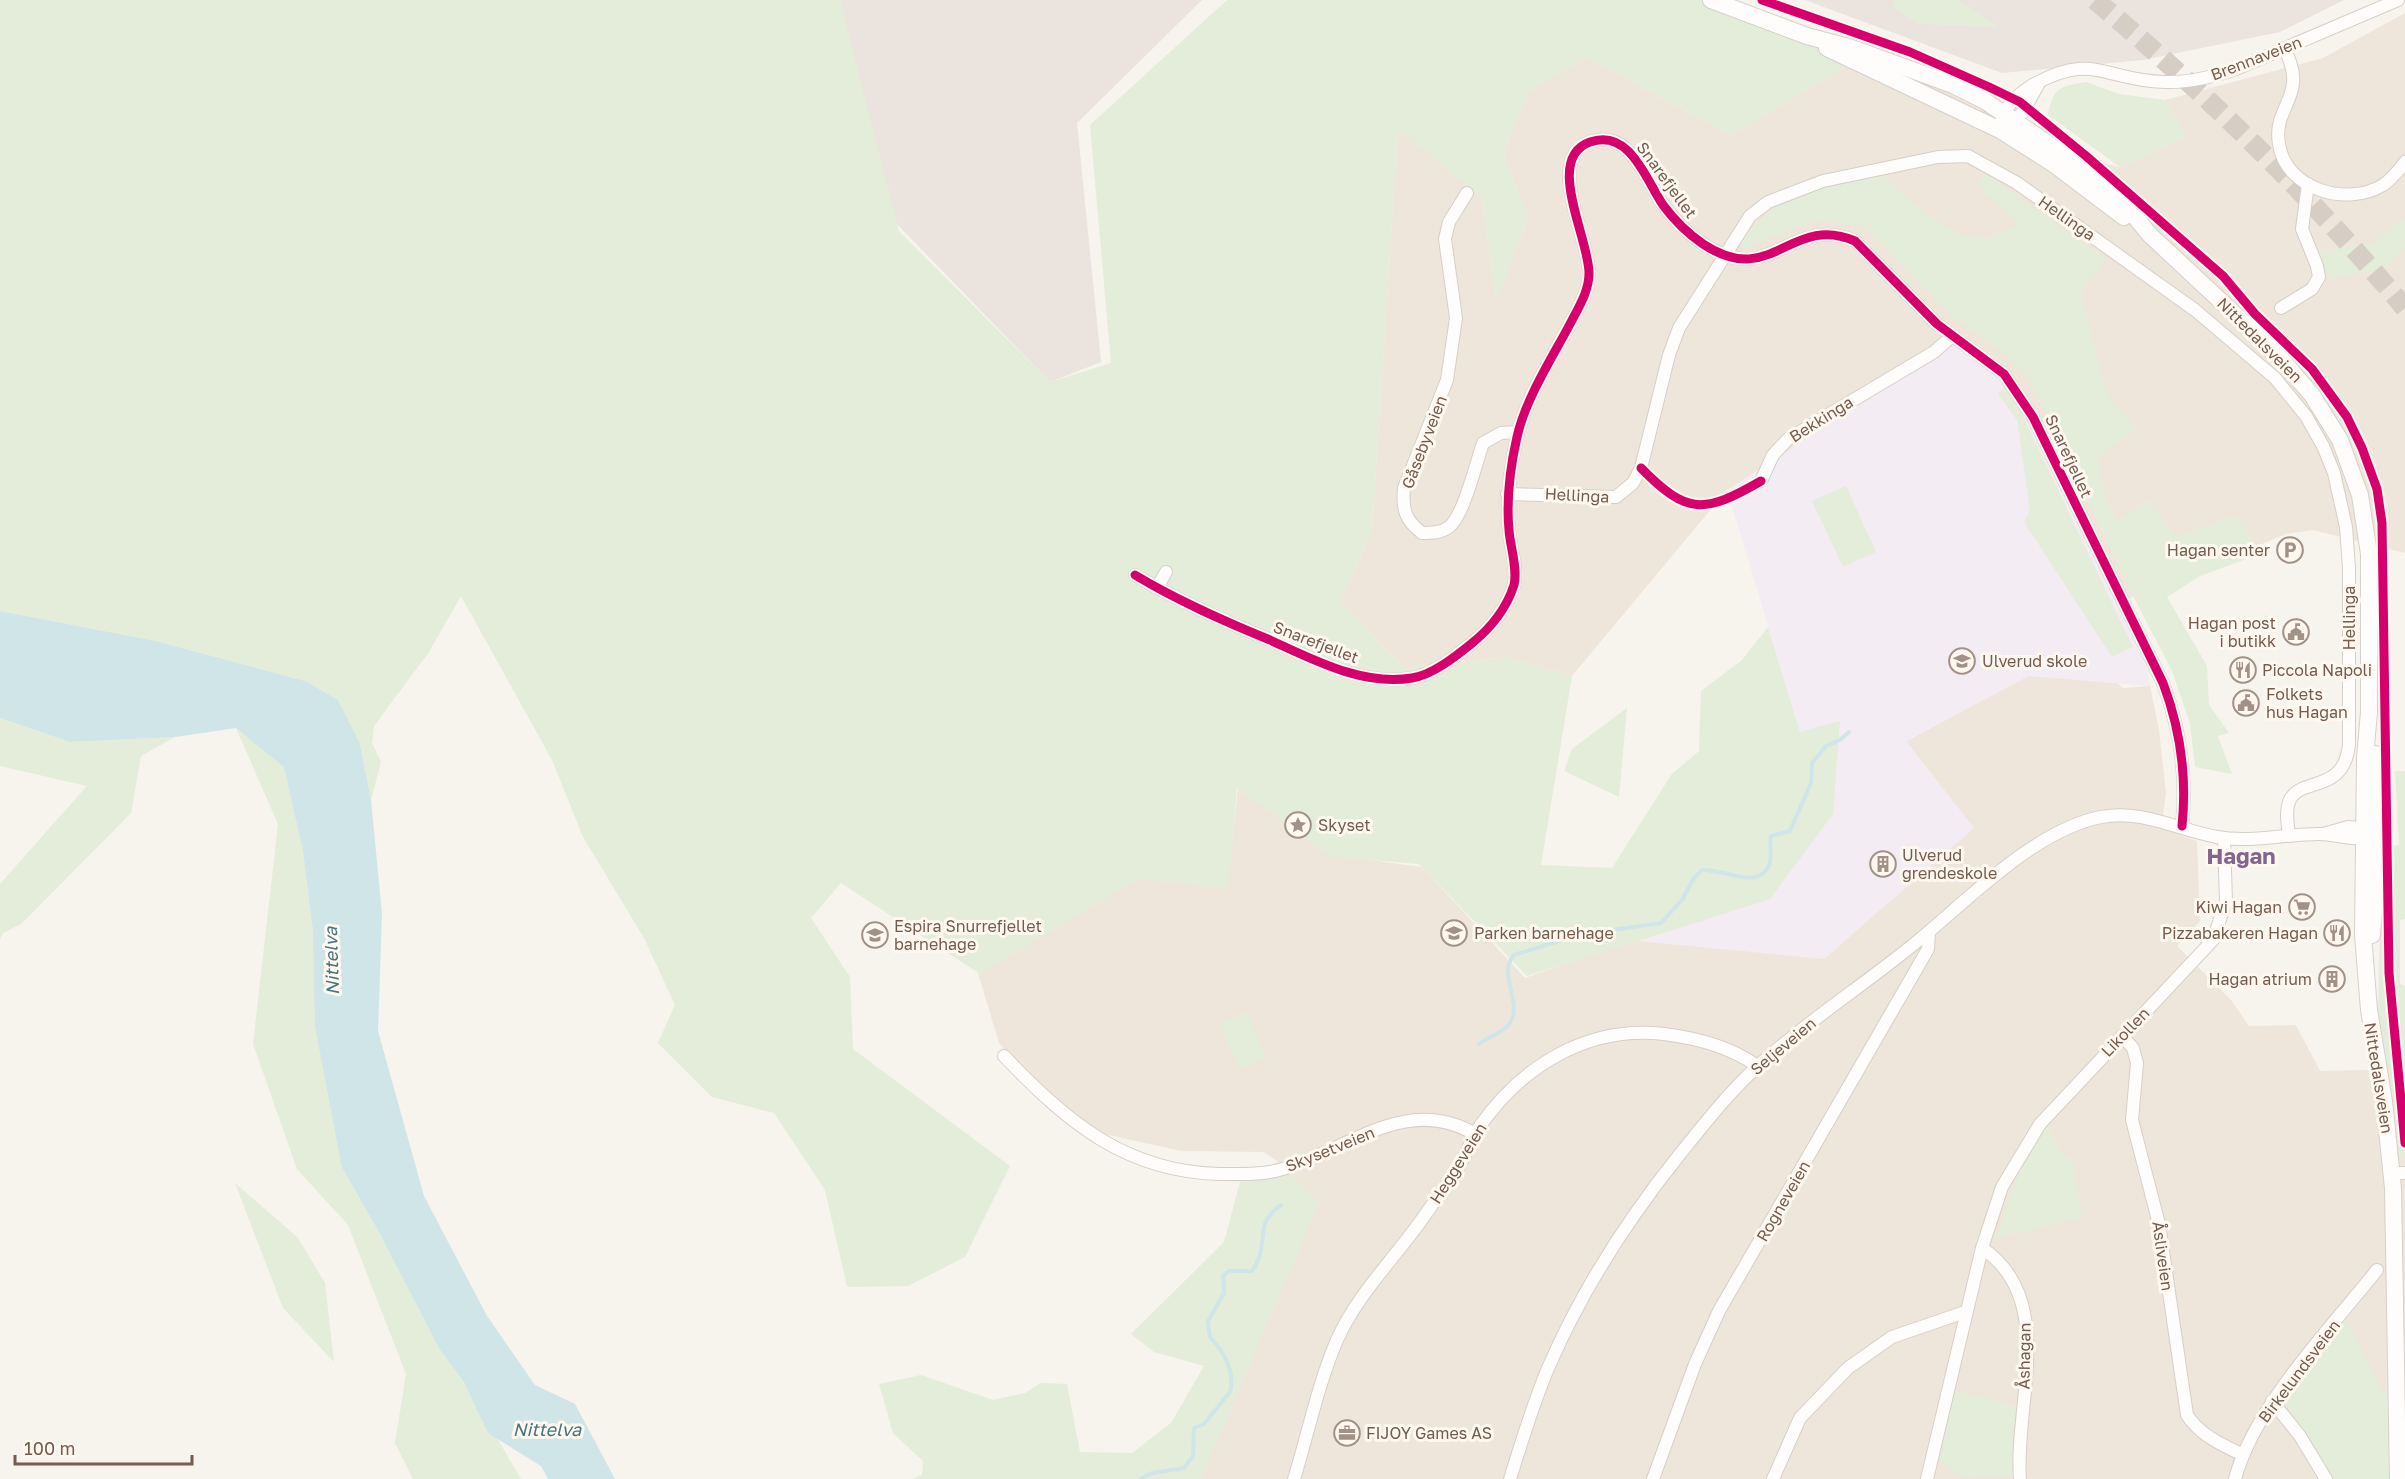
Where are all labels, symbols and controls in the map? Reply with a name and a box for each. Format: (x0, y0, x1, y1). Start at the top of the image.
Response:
street label: Brennaveien (2208, 31, 2304, 85)
street label: Snarefjellet (1633, 138, 1701, 222)
street label: Hellinga (2035, 191, 2099, 245)
street label: Nittedalsveien (2213, 293, 2307, 387)
street label: Gåsebyveien (1397, 392, 1451, 492)
street label: Bekkinga (1786, 392, 1856, 446)
street label: Snarefjellet (2041, 411, 2097, 501)
street label: Hellinga (1544, 483, 1610, 507)
parking icon: Hagan senter (2275, 535, 2305, 565)
place label: Hagan senter (2167, 540, 2270, 560)
street label: Hellinga (2339, 586, 2359, 650)
place label: Hagan post i butikk (2188, 613, 2276, 651)
street label: Snarefjellet (1271, 617, 1361, 667)
public building icon: Hagan post i butikk (2281, 617, 2311, 647)
school or university icon: Ulverud skole (1947, 646, 1977, 676)
place label: Ulverud skole (1982, 651, 2087, 671)
restaurant icon: Piccola Napoli (2228, 655, 2258, 685)
place label: Piccola Napoli (2262, 660, 2372, 680)
place label: Folkets hus Hagan (2266, 684, 2348, 722)
public building icon: Folkets hus Hagan (2231, 688, 2261, 718)
place icon: Skyset (1283, 810, 1313, 840)
place label: Skyset (1318, 815, 1371, 835)
district label: Hagan (2206, 842, 2276, 869)
place label: Ulverud grendeskole (1902, 845, 1997, 883)
building icon: Ulverud grendeskole (1868, 849, 1898, 879)
supermarket icon: Kiwi Hagan (2287, 892, 2317, 922)
place label: Kiwi Hagan (2196, 897, 2282, 917)
place label: Espira Snurrefjellet barnehage (894, 916, 1042, 954)
school or university icon: Parken barnehage (1439, 918, 1469, 948)
restaurant icon: Pizzabakeren Hagan (2322, 918, 2352, 948)
school or university icon: Espira Snurrefjellet barnehage (860, 920, 890, 950)
place label: Parken barnehage (1474, 923, 1614, 943)
place label: Pizzabakeren Hagan (2162, 923, 2318, 943)
water label: Nittelva (319, 926, 343, 996)
building icon: Hagan atrium (2317, 964, 2347, 994)
place label: Hagan atrium (2208, 969, 2312, 989)
street label: Likollen (2097, 1003, 2153, 1061)
street label: Seljeveien (1746, 1013, 1820, 1079)
street label: Nittedalsveien (2360, 1021, 2398, 1135)
street label: Heggeveien (1425, 1119, 1491, 1207)
street label: Skysetveien (1283, 1122, 1377, 1176)
street label: Rogneveien (1752, 1157, 1814, 1245)
street label: Åsliveien (2148, 1220, 2178, 1292)
street label: Birkelundsveien (2254, 1316, 2344, 1426)
street label: Åshagan (2013, 1322, 2035, 1390)
water label: Nittelva (513, 1418, 582, 1440)
office icon: FIJOY Games AS (1332, 1418, 1362, 1448)
place label: FIJOY Games AS (1366, 1423, 1492, 1443)
scale bar (15, 1428, 192, 1466)
text: 100 m (24, 1437, 75, 1459)

